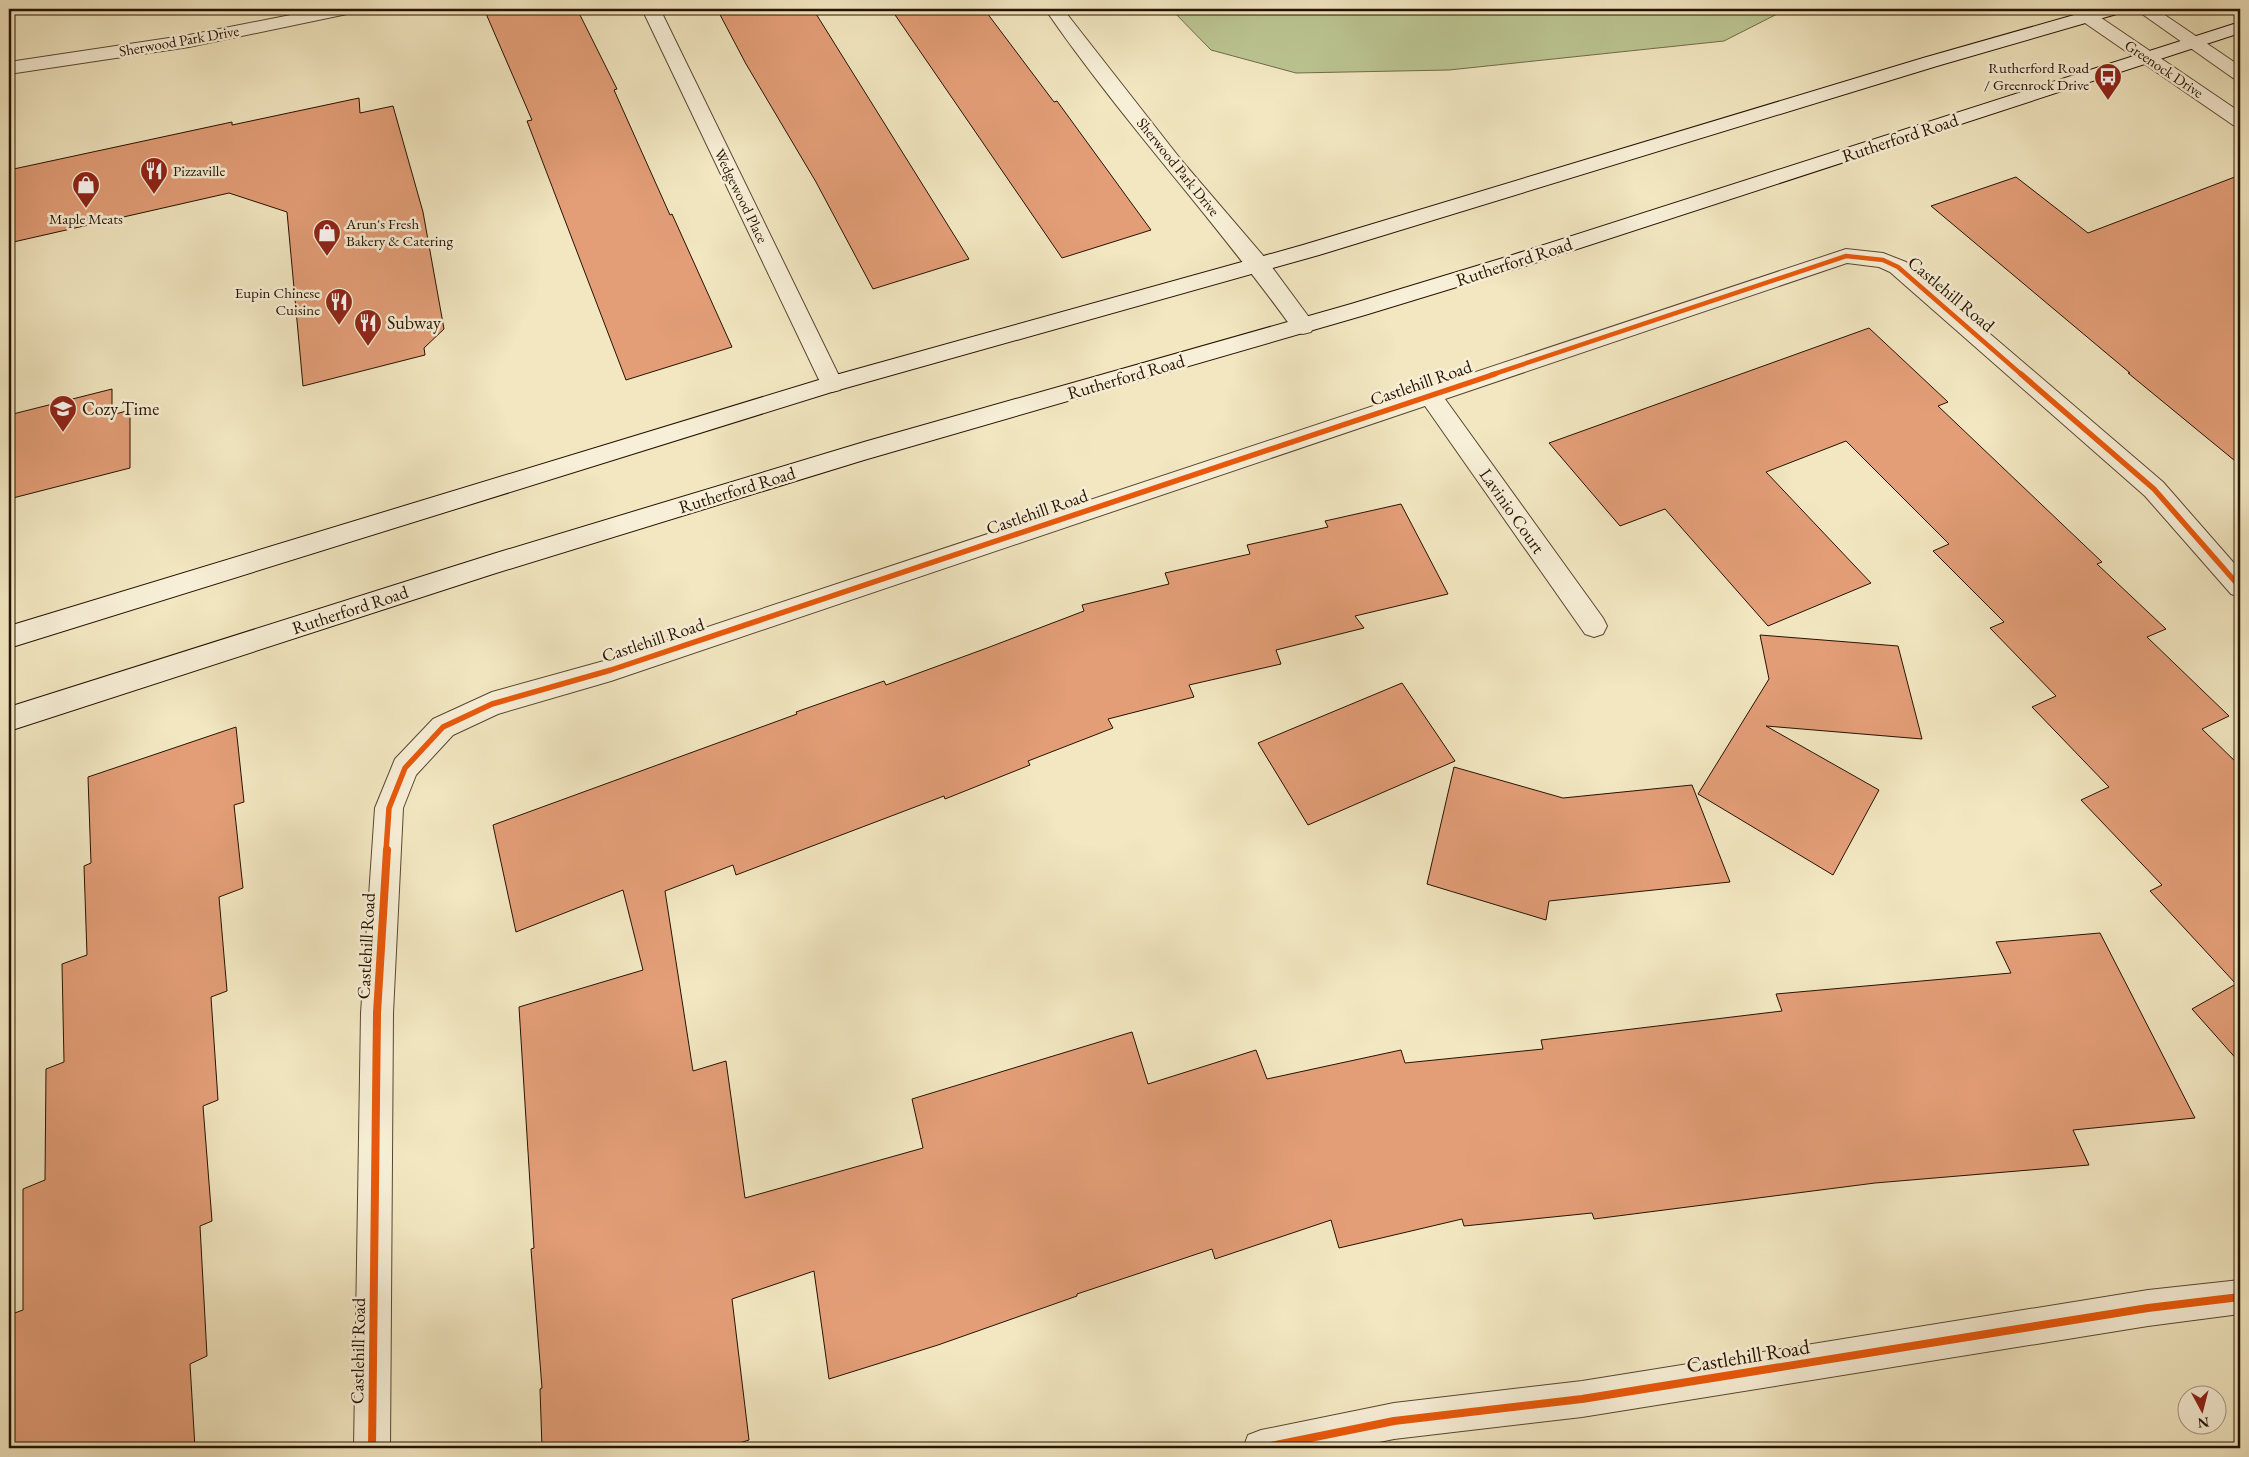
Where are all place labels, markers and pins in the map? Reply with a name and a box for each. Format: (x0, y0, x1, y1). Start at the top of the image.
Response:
place label: Rutherford Road / Greenrock Drive (1984, 58, 2089, 94)
bus stop icon: Rutherford Road / Greenrock Drive (2093, 62, 2123, 101)
restaurant icon: Pizzaville (139, 156, 169, 195)
place label: Pizzaville (173, 161, 225, 180)
shop icon: Maple Meats (71, 170, 101, 209)
place label: Maple Meats (49, 209, 123, 228)
place label: Arun's Fresh Bakery & Catering (345, 214, 453, 250)
shop icon: Arun's Fresh Bakery & Catering (312, 218, 342, 257)
place label: Eupin Chinese Cuisine (235, 283, 320, 319)
restaurant icon: Eupin Chinese Cuisine (324, 287, 354, 326)
restaurant icon: Subway (353, 308, 383, 347)
place label: Subway (387, 311, 441, 334)
school or university icon: Cozy Time (48, 394, 78, 433)
place label: Cozy Time (82, 397, 159, 420)

